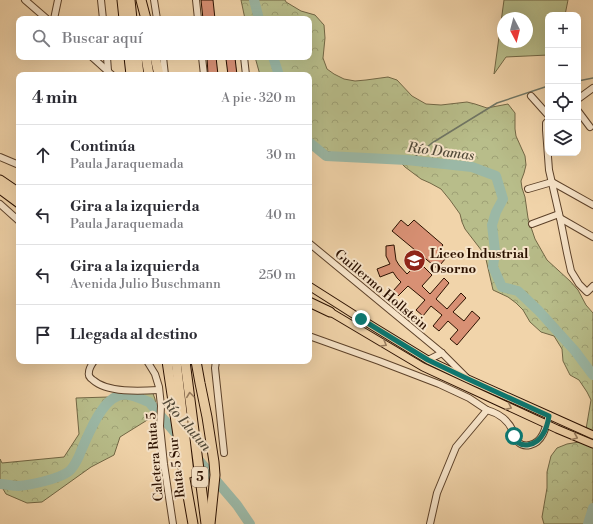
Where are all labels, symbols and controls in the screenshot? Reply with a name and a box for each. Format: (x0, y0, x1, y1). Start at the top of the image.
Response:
north arrow (497, 12, 533, 48)
map controls (545, 12, 581, 156)
button: + (545, 12, 581, 48)
search box (16, 16, 312, 60)
icon: search (30, 27, 52, 49)
text: Buscar aquí (62, 29, 143, 48)
button: − (545, 48, 581, 84)
button: locate (545, 84, 581, 120)
text: 4 min (32, 87, 77, 109)
text: A pie · 320 m (221, 90, 296, 106)
button: layers (545, 120, 581, 156)
text: Continúa (70, 137, 135, 156)
water label: Río Damas (405, 139, 475, 165)
icon: ahead (32, 144, 54, 166)
text: 30 m (266, 147, 296, 163)
text: Paula Jaraquemada (70, 156, 183, 172)
text: Gira a la izquierda (70, 197, 200, 216)
icon: left (32, 204, 54, 226)
text: 40 m (266, 207, 296, 223)
text: Paula Jaraquemada (70, 216, 183, 232)
street label: Guillermo Hollstein (331, 246, 432, 334)
place label: Liceo Industrial Osorno (430, 246, 529, 277)
school or university icon: Liceo Industrial Osorno (402, 247, 428, 273)
text: Gira a la izquierda (70, 257, 200, 276)
icon: left (32, 264, 54, 286)
text: 250 m (259, 267, 296, 283)
text: Avenida Julio Buschmann (70, 276, 221, 292)
route end (352, 310, 370, 328)
icon: arrive (32, 324, 54, 346)
text: Llegada al destino (70, 325, 198, 344)
one-way arrow (380, 339, 387, 346)
one-way arrow (186, 392, 195, 398)
water label: Río Llutun (157, 393, 215, 455)
one-way arrow (505, 402, 513, 410)
street label: Caletera Ruta 5 (143, 412, 167, 502)
route start (505, 427, 523, 445)
one-way arrow (571, 432, 578, 440)
street label: Ruta 5 Sur (165, 436, 189, 499)
road number: 5 (192, 467, 208, 487)

